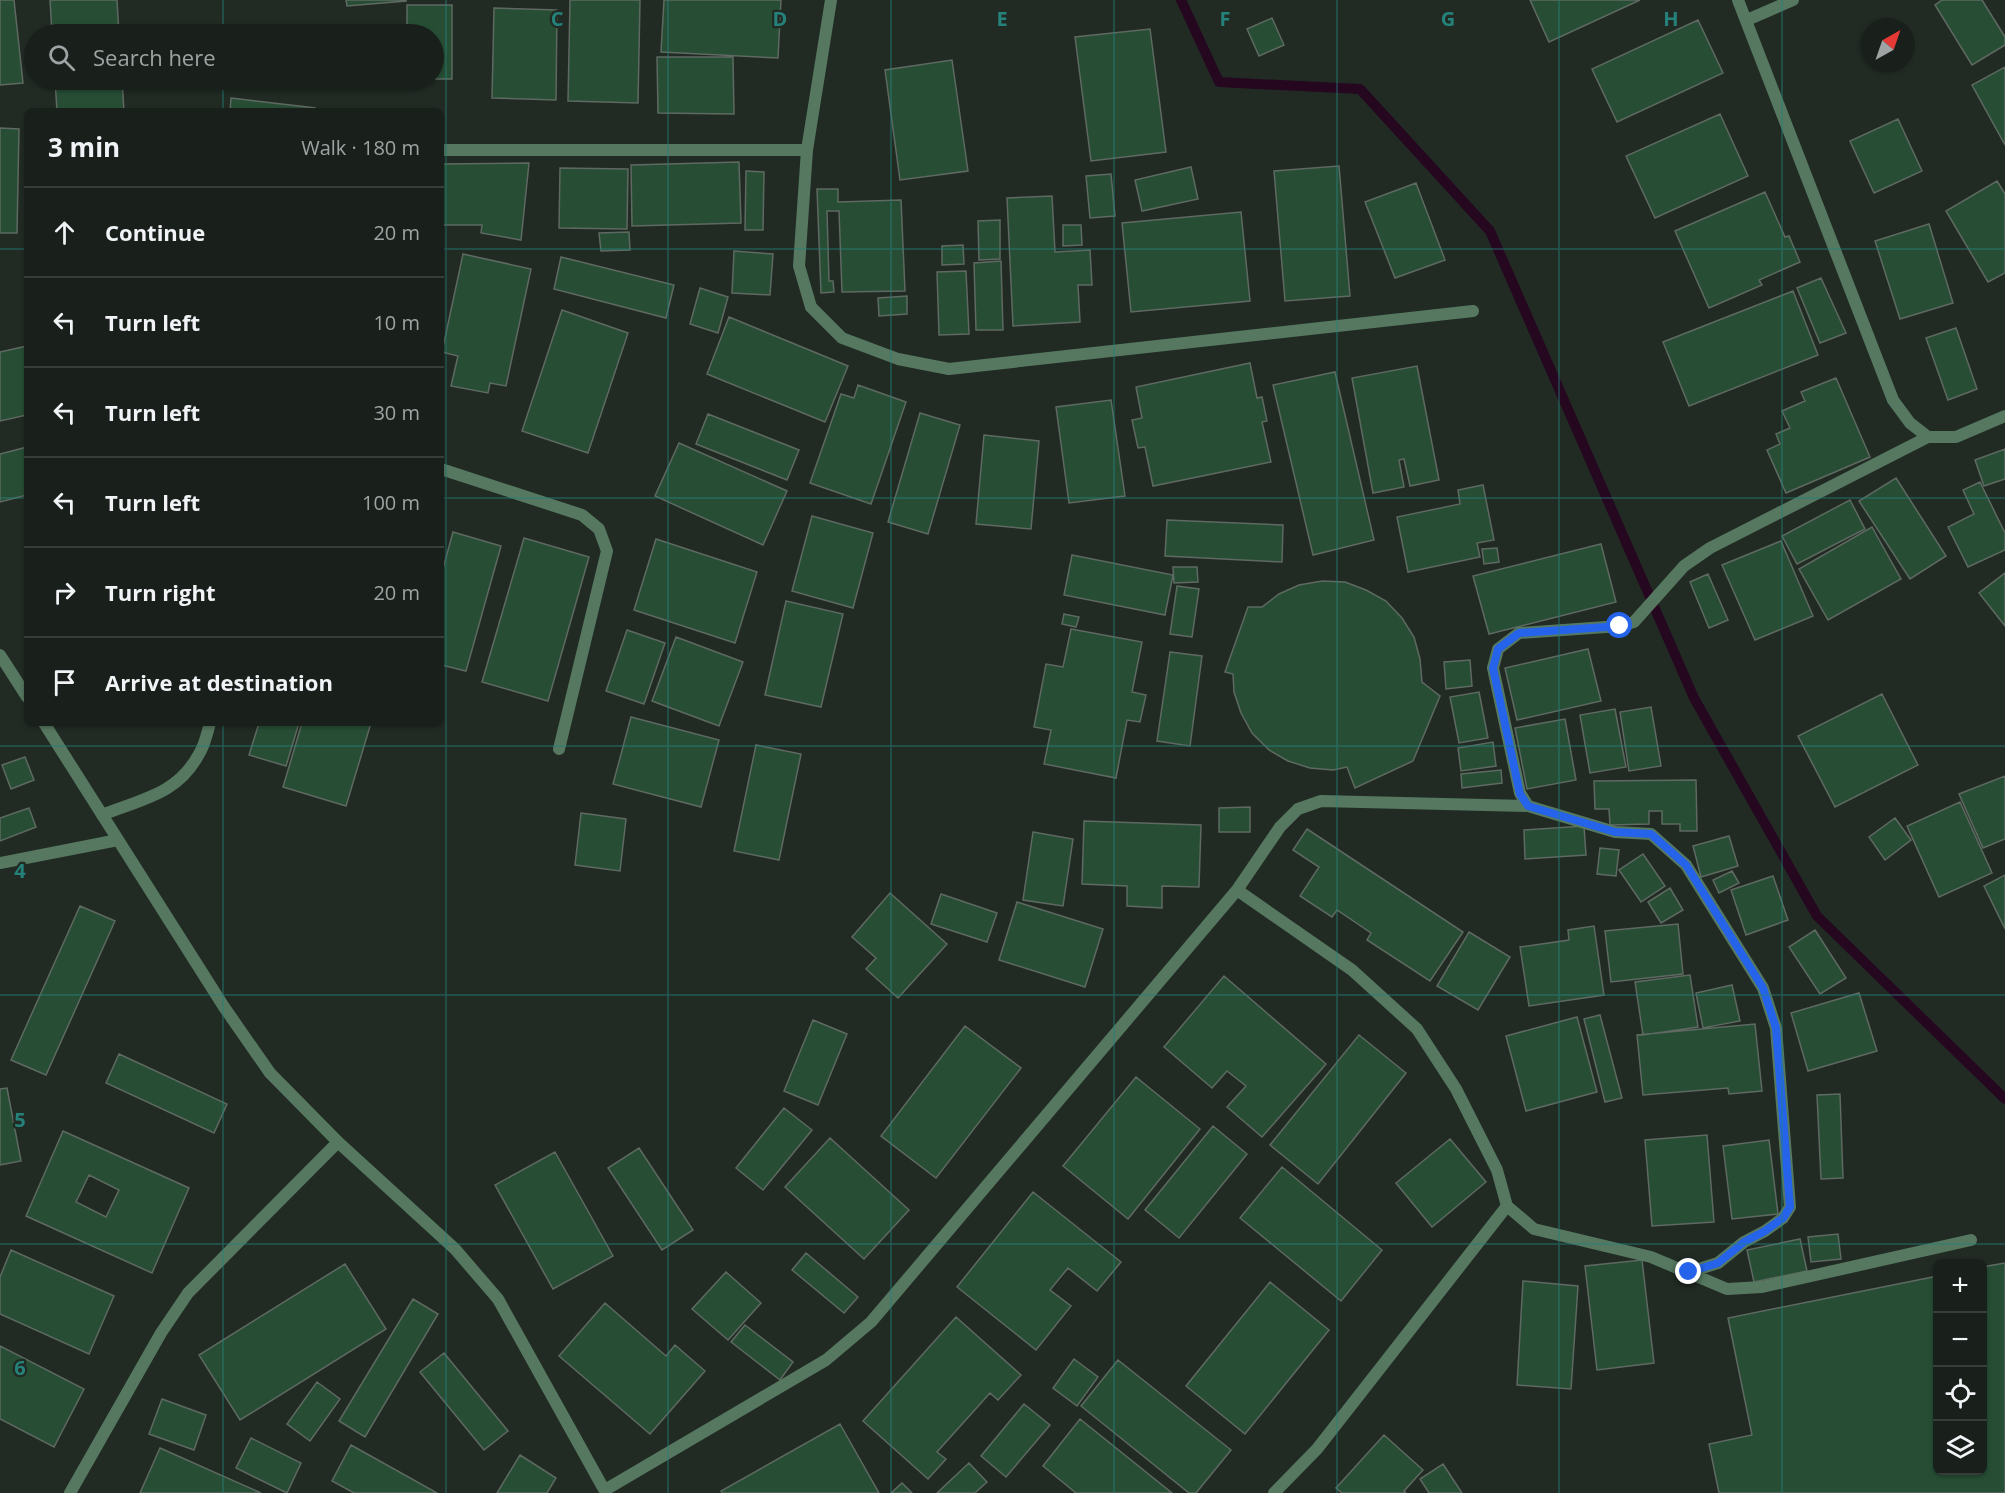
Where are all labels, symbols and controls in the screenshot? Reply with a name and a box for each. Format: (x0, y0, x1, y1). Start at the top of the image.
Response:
text: C (551, 5, 564, 32)
text: D (773, 5, 787, 32)
text: E (996, 5, 1008, 32)
text: F (1220, 5, 1230, 32)
text: G (1441, 5, 1455, 32)
text: H (1663, 5, 1679, 32)
north arrow (1861, 18, 1915, 72)
search box (24, 24, 444, 90)
icon: search (45, 41, 78, 74)
text: Search here (93, 42, 216, 72)
text: 3 min (48, 129, 120, 165)
text: Walk · 180 m (301, 134, 420, 161)
icon: ahead (48, 216, 81, 249)
text: Continue (105, 217, 205, 247)
text: 20 m (373, 219, 420, 246)
icon: left (48, 306, 81, 339)
text: Turn left (105, 307, 200, 337)
text: 10 m (373, 309, 420, 336)
icon: left (48, 396, 81, 429)
text: Turn left (105, 397, 200, 427)
text: 30 m (373, 399, 420, 426)
icon: left (48, 486, 81, 519)
text: Turn left (105, 487, 200, 517)
text: 100 m (362, 489, 420, 516)
icon: right (48, 576, 81, 609)
text: Turn right (105, 577, 216, 607)
text: 20 m (373, 579, 420, 606)
route start (1606, 612, 1632, 638)
icon: arrive (48, 666, 81, 699)
text: Arrive at destination (105, 667, 333, 697)
text: 4 (14, 857, 26, 884)
text: 5 (14, 1106, 26, 1133)
route end (1675, 1258, 1701, 1284)
map controls (1933, 1259, 1987, 1475)
button: + (1933, 1259, 1987, 1313)
button: − (1933, 1313, 1987, 1367)
text: 6 (14, 1354, 26, 1381)
button: locate (1933, 1367, 1987, 1421)
button: layers (1933, 1421, 1987, 1475)

